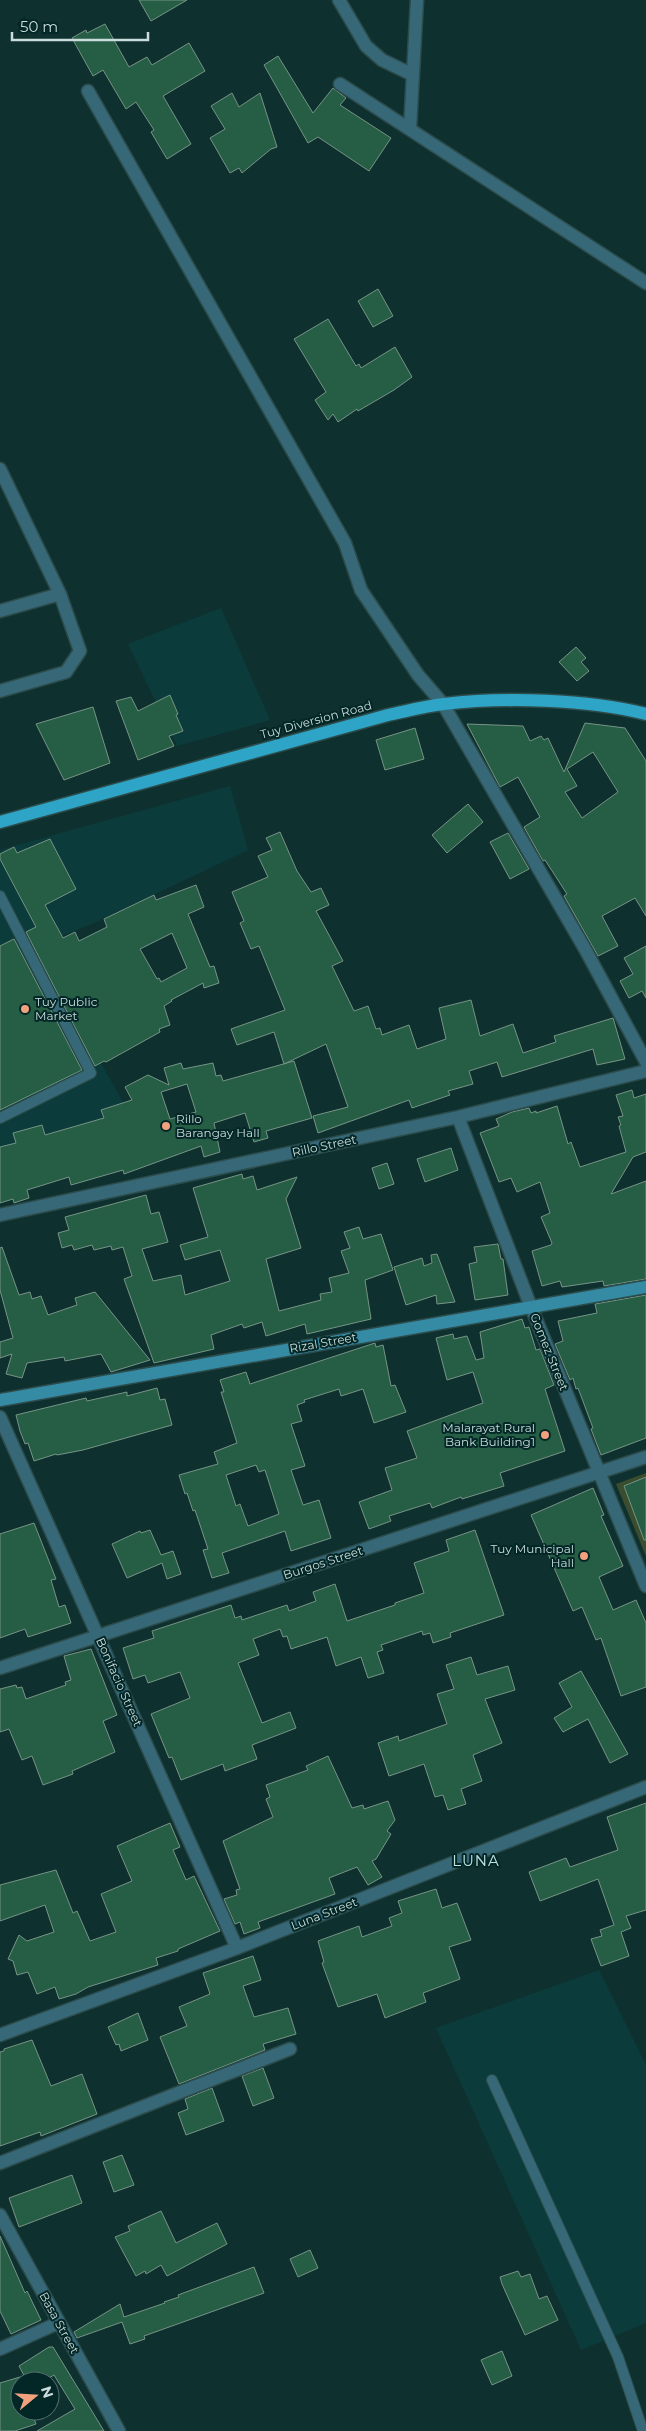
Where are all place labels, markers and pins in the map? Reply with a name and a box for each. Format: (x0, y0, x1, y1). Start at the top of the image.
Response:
place label: Tuy Public Market (35, 994, 98, 1023)
marker: Tuy Public Market (19, 1003, 31, 1015)
place label: Rillo Barangay Hall (176, 1111, 260, 1140)
marker: Rillo Barangay Hall (160, 1120, 172, 1132)
place label: Malarayat Rural Bank Building1 (442, 1420, 535, 1449)
marker: Malarayat Rural Bank Building1 (539, 1429, 551, 1441)
place label: Tuy Municipal Hall (490, 1541, 574, 1570)
marker: Tuy Municipal Hall (578, 1550, 590, 1562)

